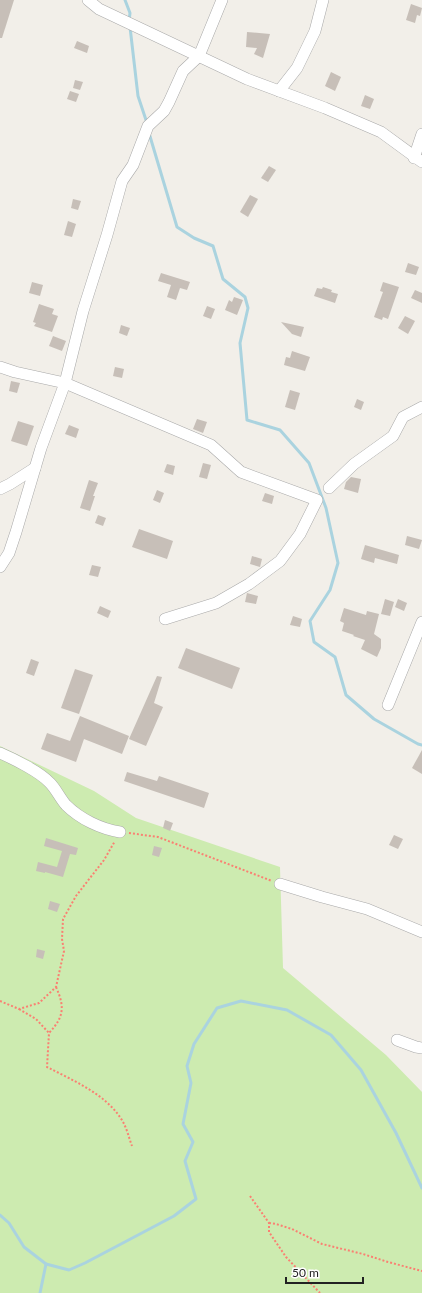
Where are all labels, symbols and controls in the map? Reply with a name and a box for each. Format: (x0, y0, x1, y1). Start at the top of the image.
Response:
scale bar (286, 1259, 363, 1285)
text: 50 m (292, 1265, 319, 1280)

